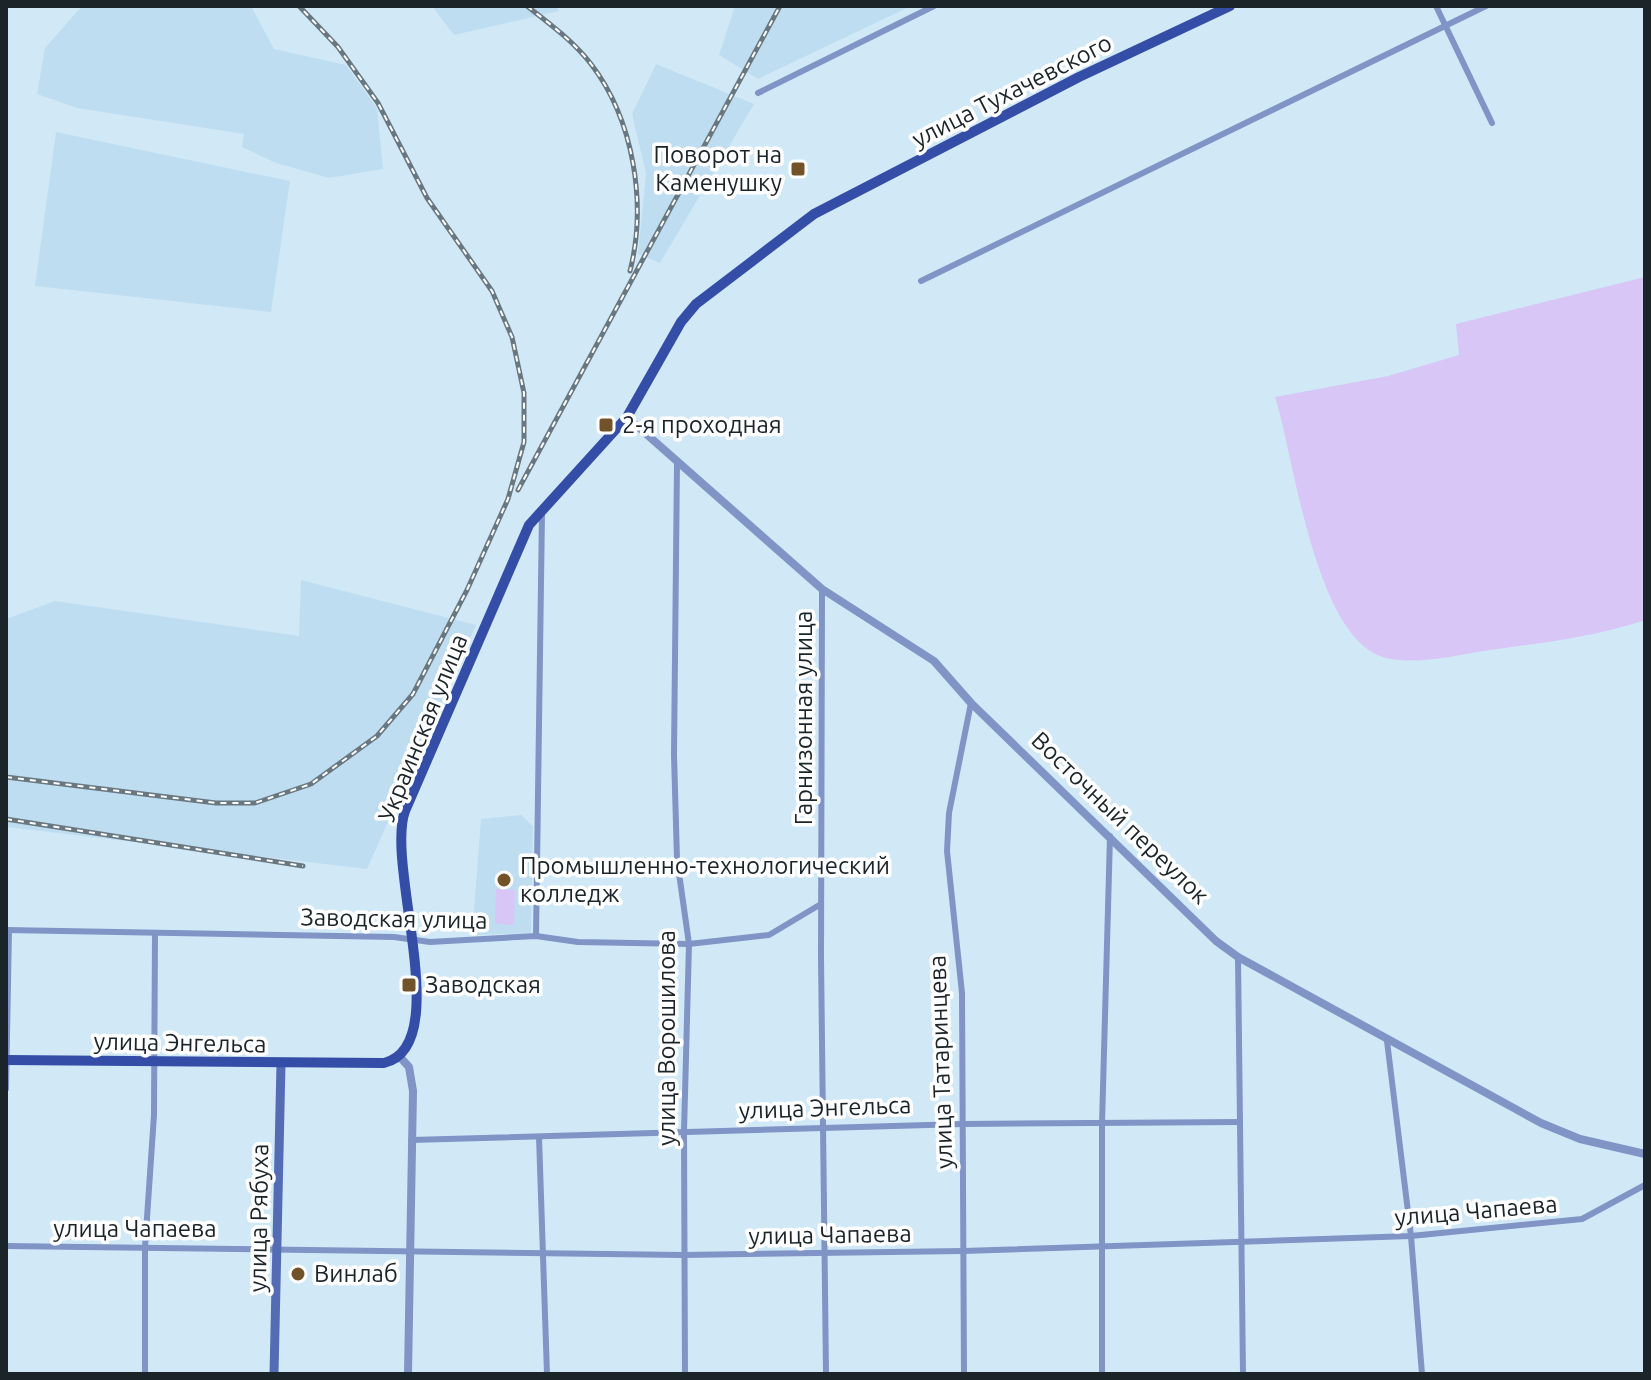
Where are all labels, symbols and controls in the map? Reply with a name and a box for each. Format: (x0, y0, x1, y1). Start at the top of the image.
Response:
street label: улица Тухачевского (907, 28, 1116, 153)
place label: Поворот на Каменушку (654, 141, 782, 196)
marker: Поворот на Каменушку (789, 160, 807, 178)
place label: 2-я проходная (622, 411, 782, 438)
marker: 2-я проходная (597, 416, 615, 434)
street label: Гарнизонная улица (790, 611, 817, 825)
street label: Украинская улица (373, 630, 473, 826)
street label: Восточный переулок (1026, 726, 1214, 909)
place label: Промышленно-технологический колледж (520, 852, 890, 907)
marker: Промышленно-технологический колледж (495, 871, 513, 889)
street label: Заводская улица (300, 903, 488, 934)
street label: улица Ворошилова (653, 930, 680, 1146)
street label: улица Татаринцева (923, 955, 958, 1169)
place label: Заводская (425, 971, 541, 998)
marker: Заводская (400, 976, 418, 994)
street label: улица Энгельса (93, 1027, 267, 1058)
street label: улица Энгельса (738, 1091, 912, 1124)
street label: улица Рябуха (244, 1143, 273, 1293)
street label: улица Чапаева (1393, 1190, 1558, 1231)
street label: улица Чапаева (53, 1215, 217, 1242)
street label: улица Чапаева (748, 1220, 912, 1249)
place label: Винлаб (314, 1260, 398, 1287)
marker: Винлаб (289, 1265, 307, 1283)

